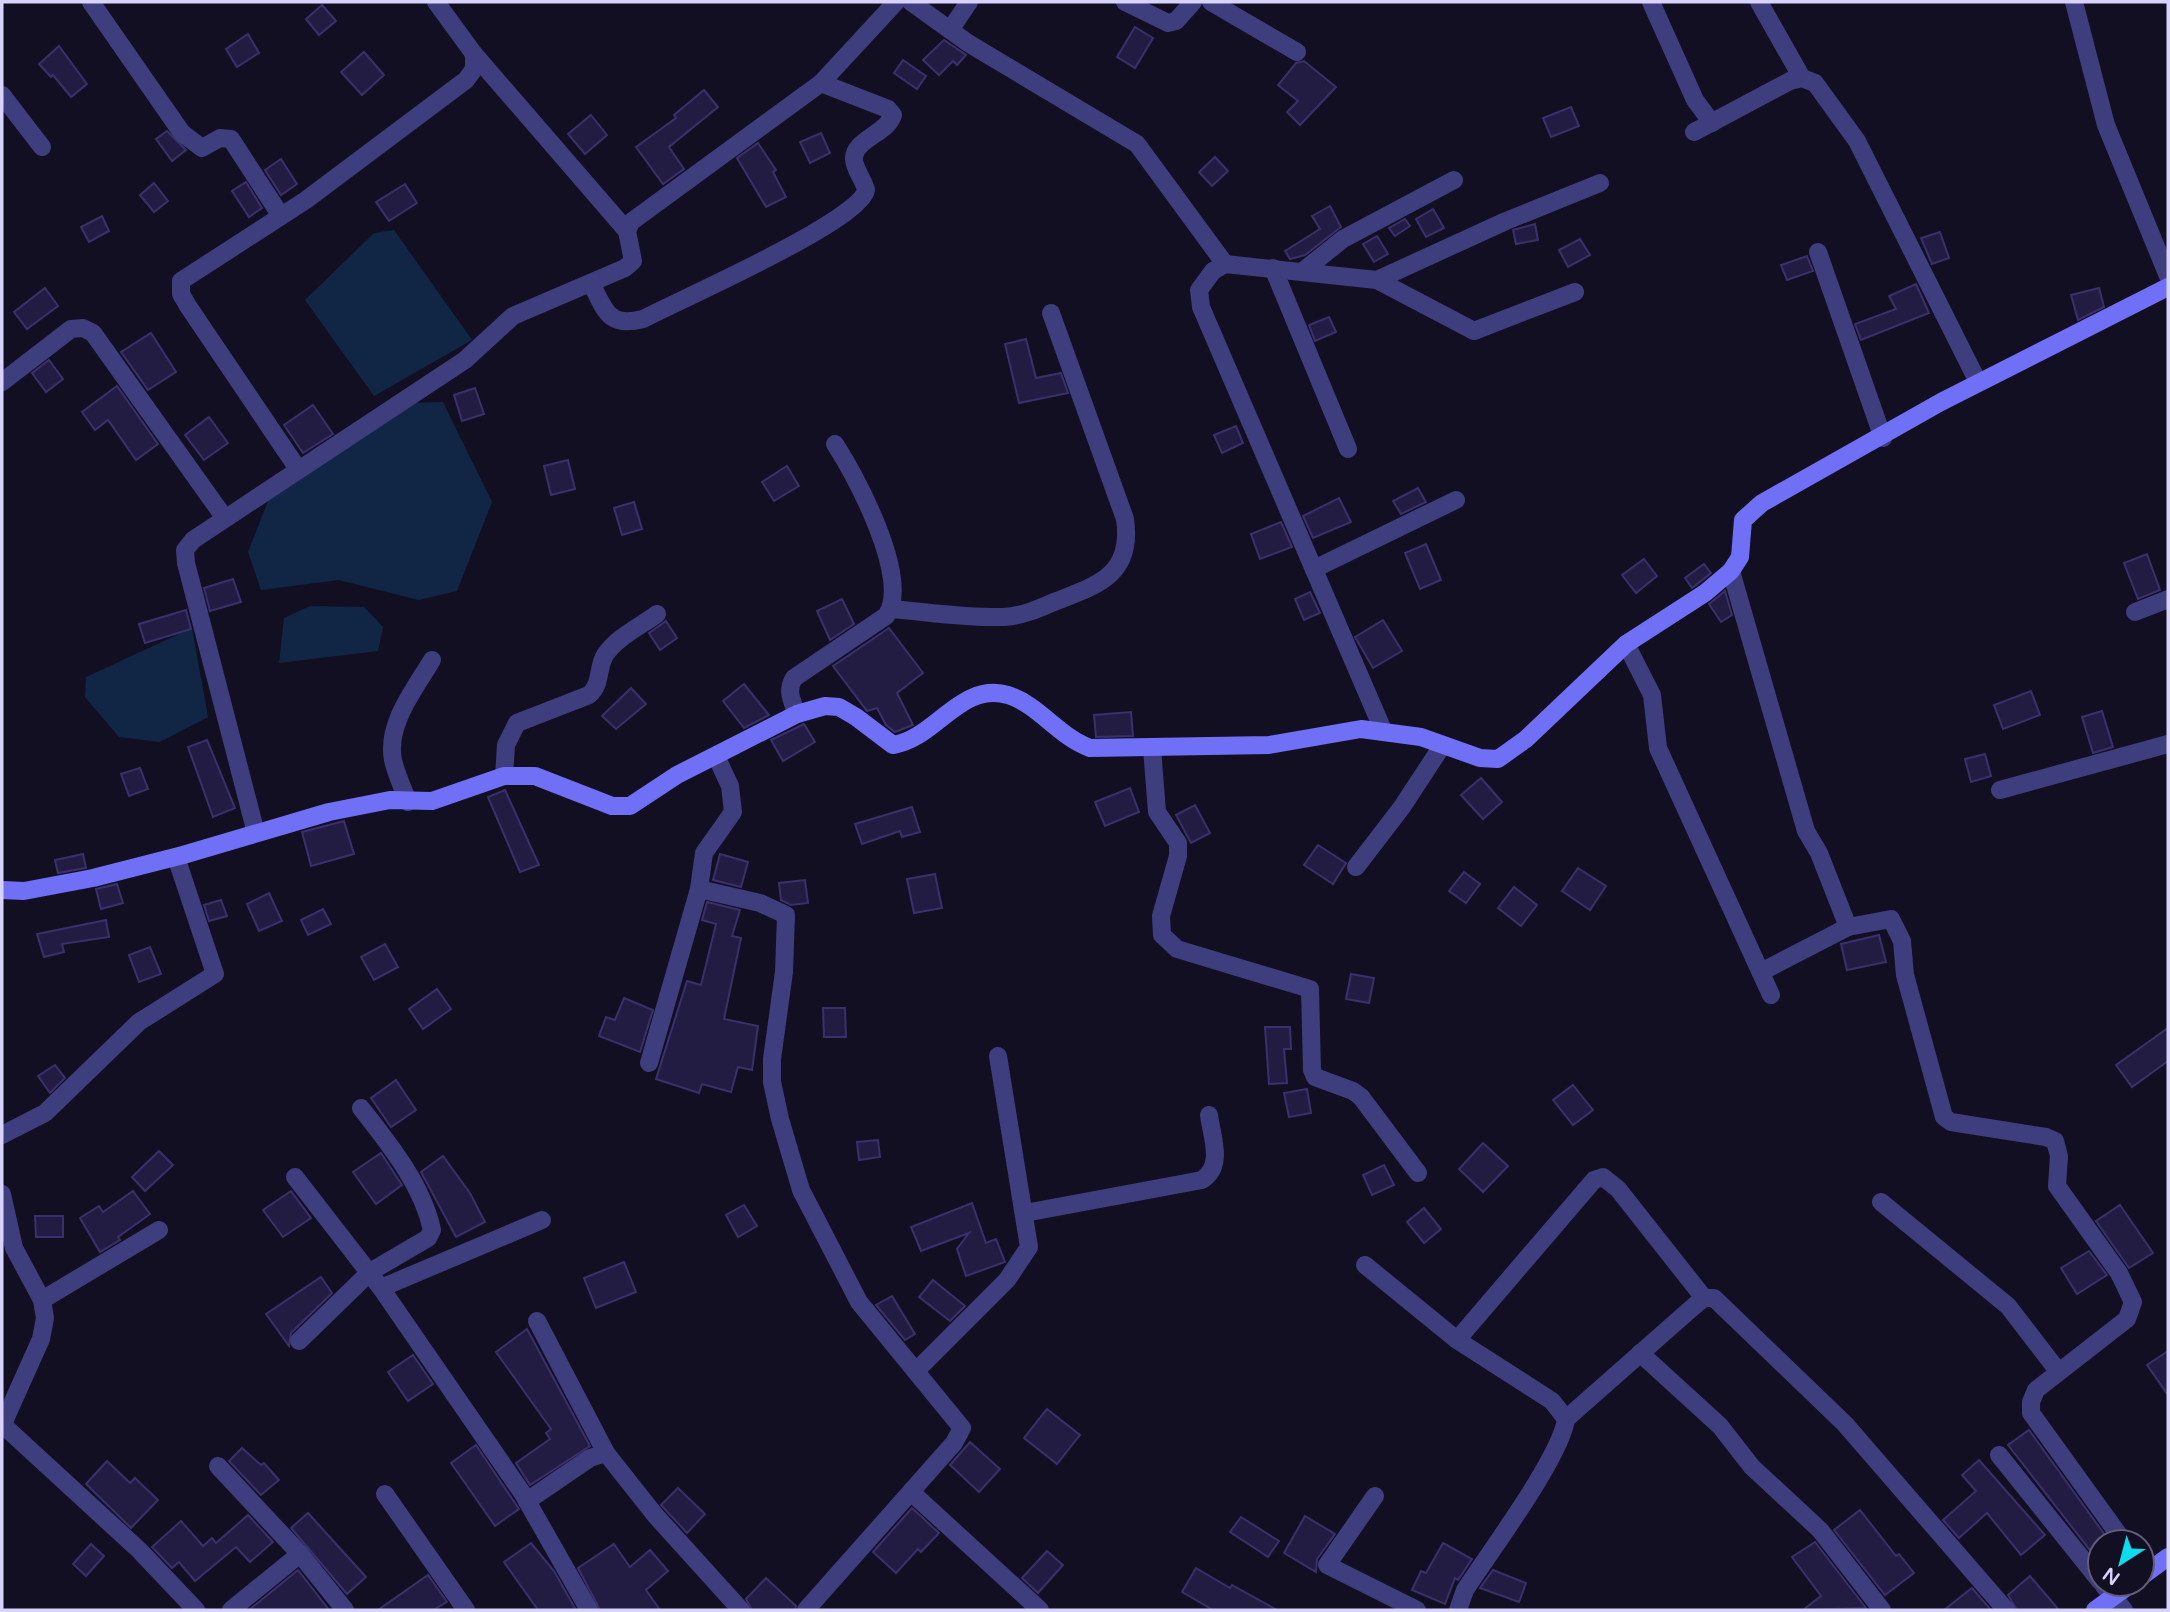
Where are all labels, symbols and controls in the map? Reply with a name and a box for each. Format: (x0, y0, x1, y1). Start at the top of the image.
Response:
north arrow (2086, 1528, 2156, 1598)
text: N (2099, 1563, 2124, 1589)

